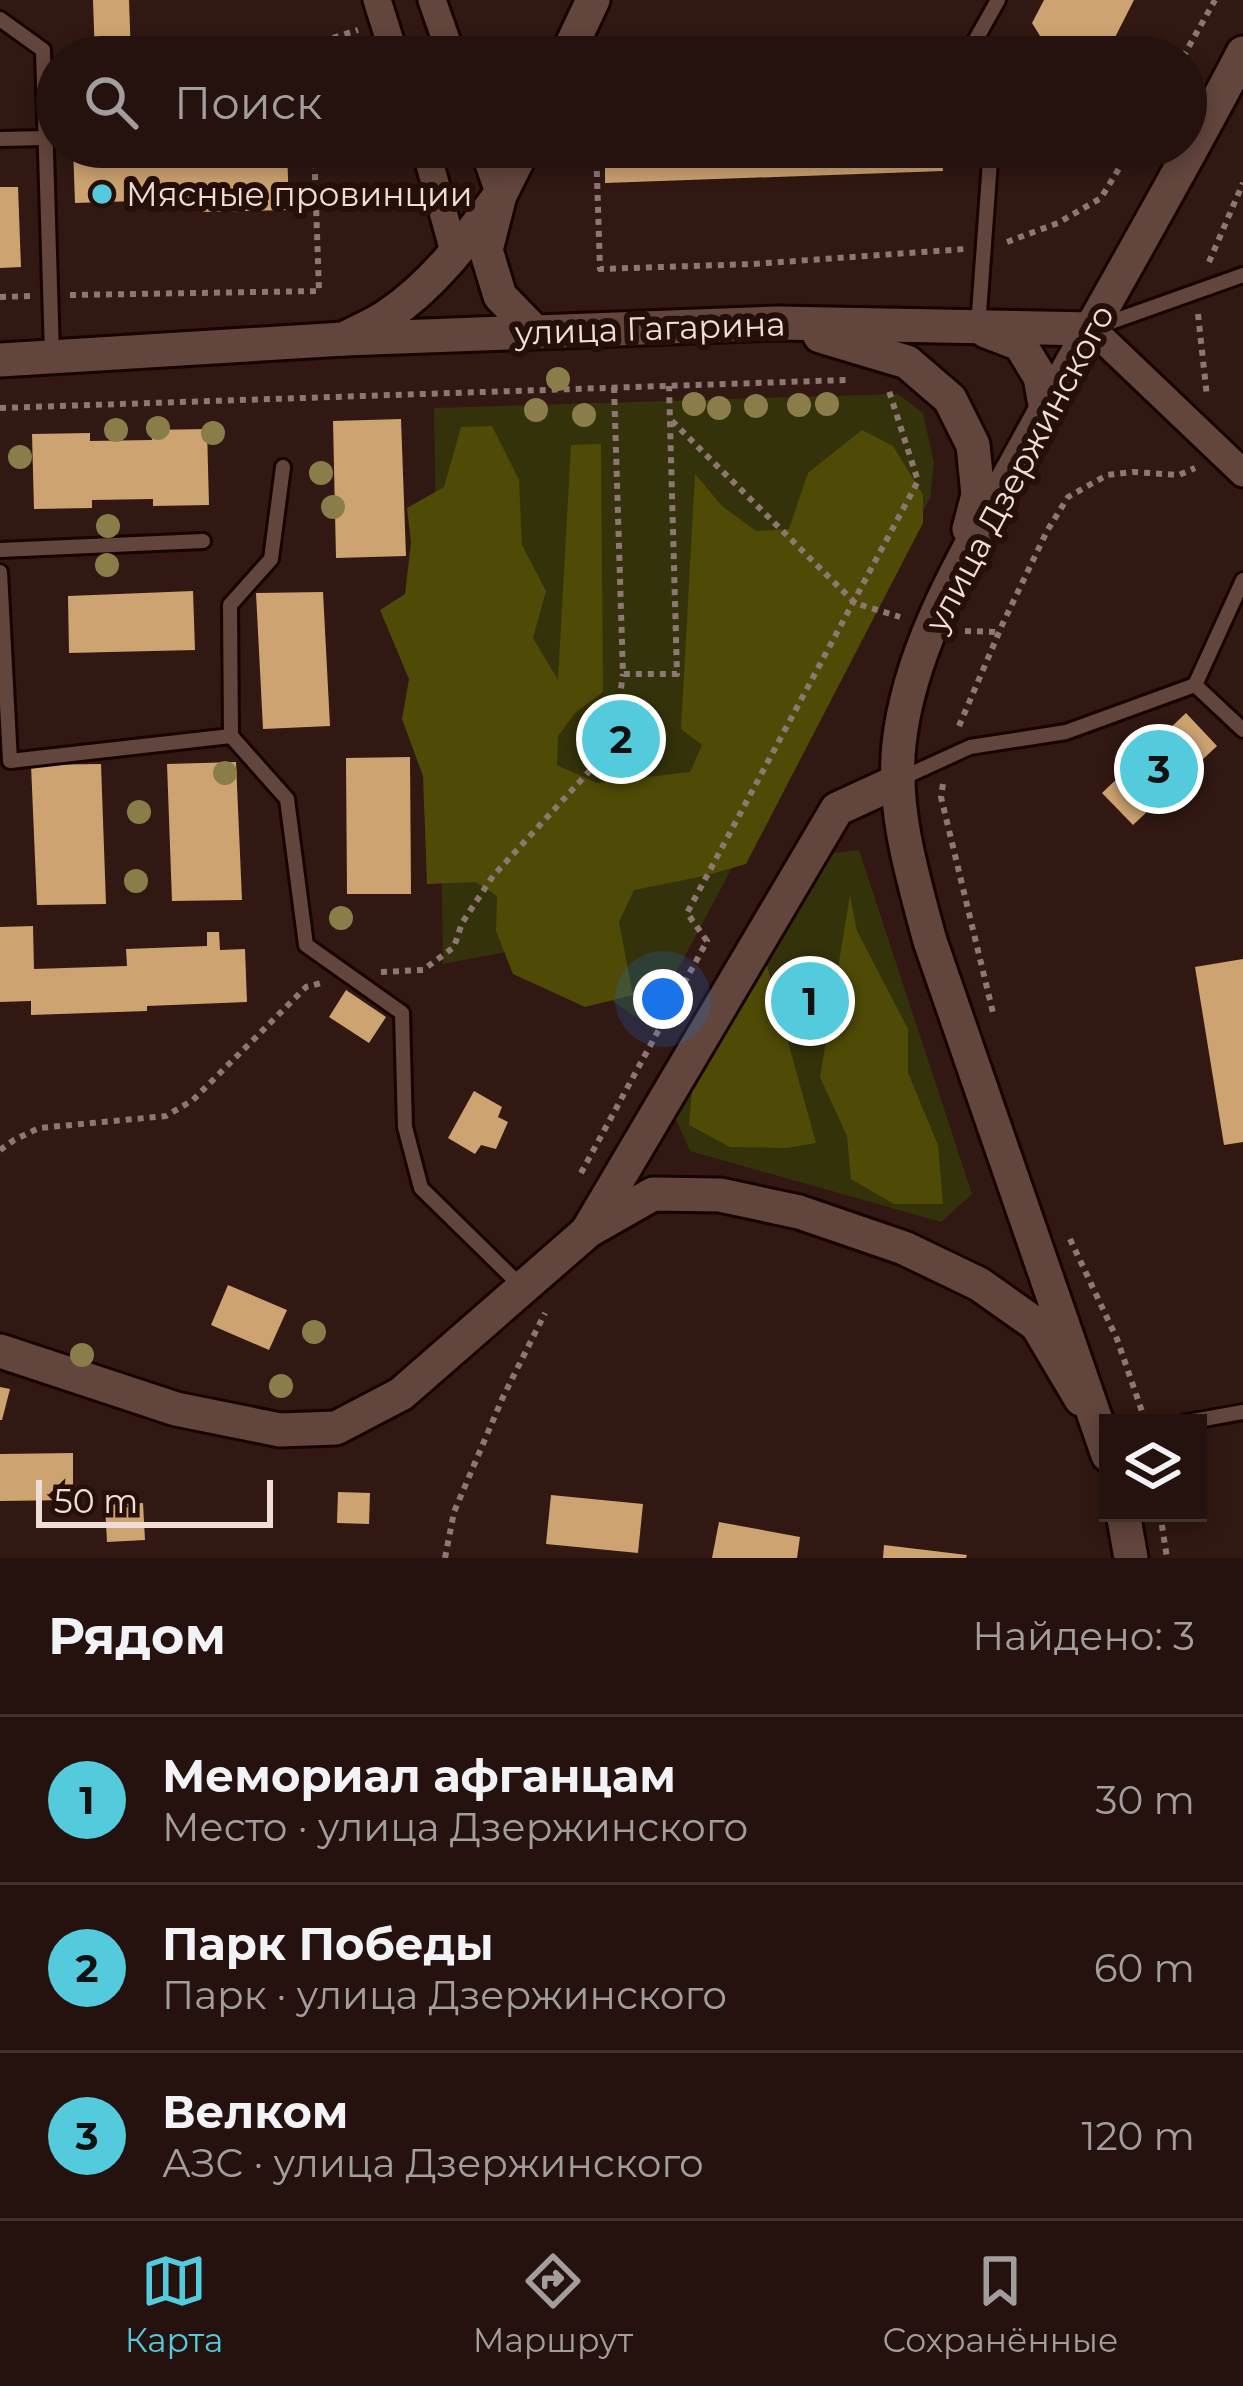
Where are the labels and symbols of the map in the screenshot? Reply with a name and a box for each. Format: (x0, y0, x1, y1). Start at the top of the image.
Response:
place label: Мясные провинции (126, 174, 472, 214)
marker: Мясные провинции (89, 181, 115, 207)
street label: улица Дзержинского (915, 298, 1122, 639)
street label: улица Гагарина (513, 303, 786, 353)
pin: 2 (582, 694, 660, 784)
pin: 3 (1120, 724, 1198, 814)
pin: 1 (771, 956, 849, 1046)
your location (633, 969, 693, 1029)
scale bar (36, 1474, 273, 1527)

